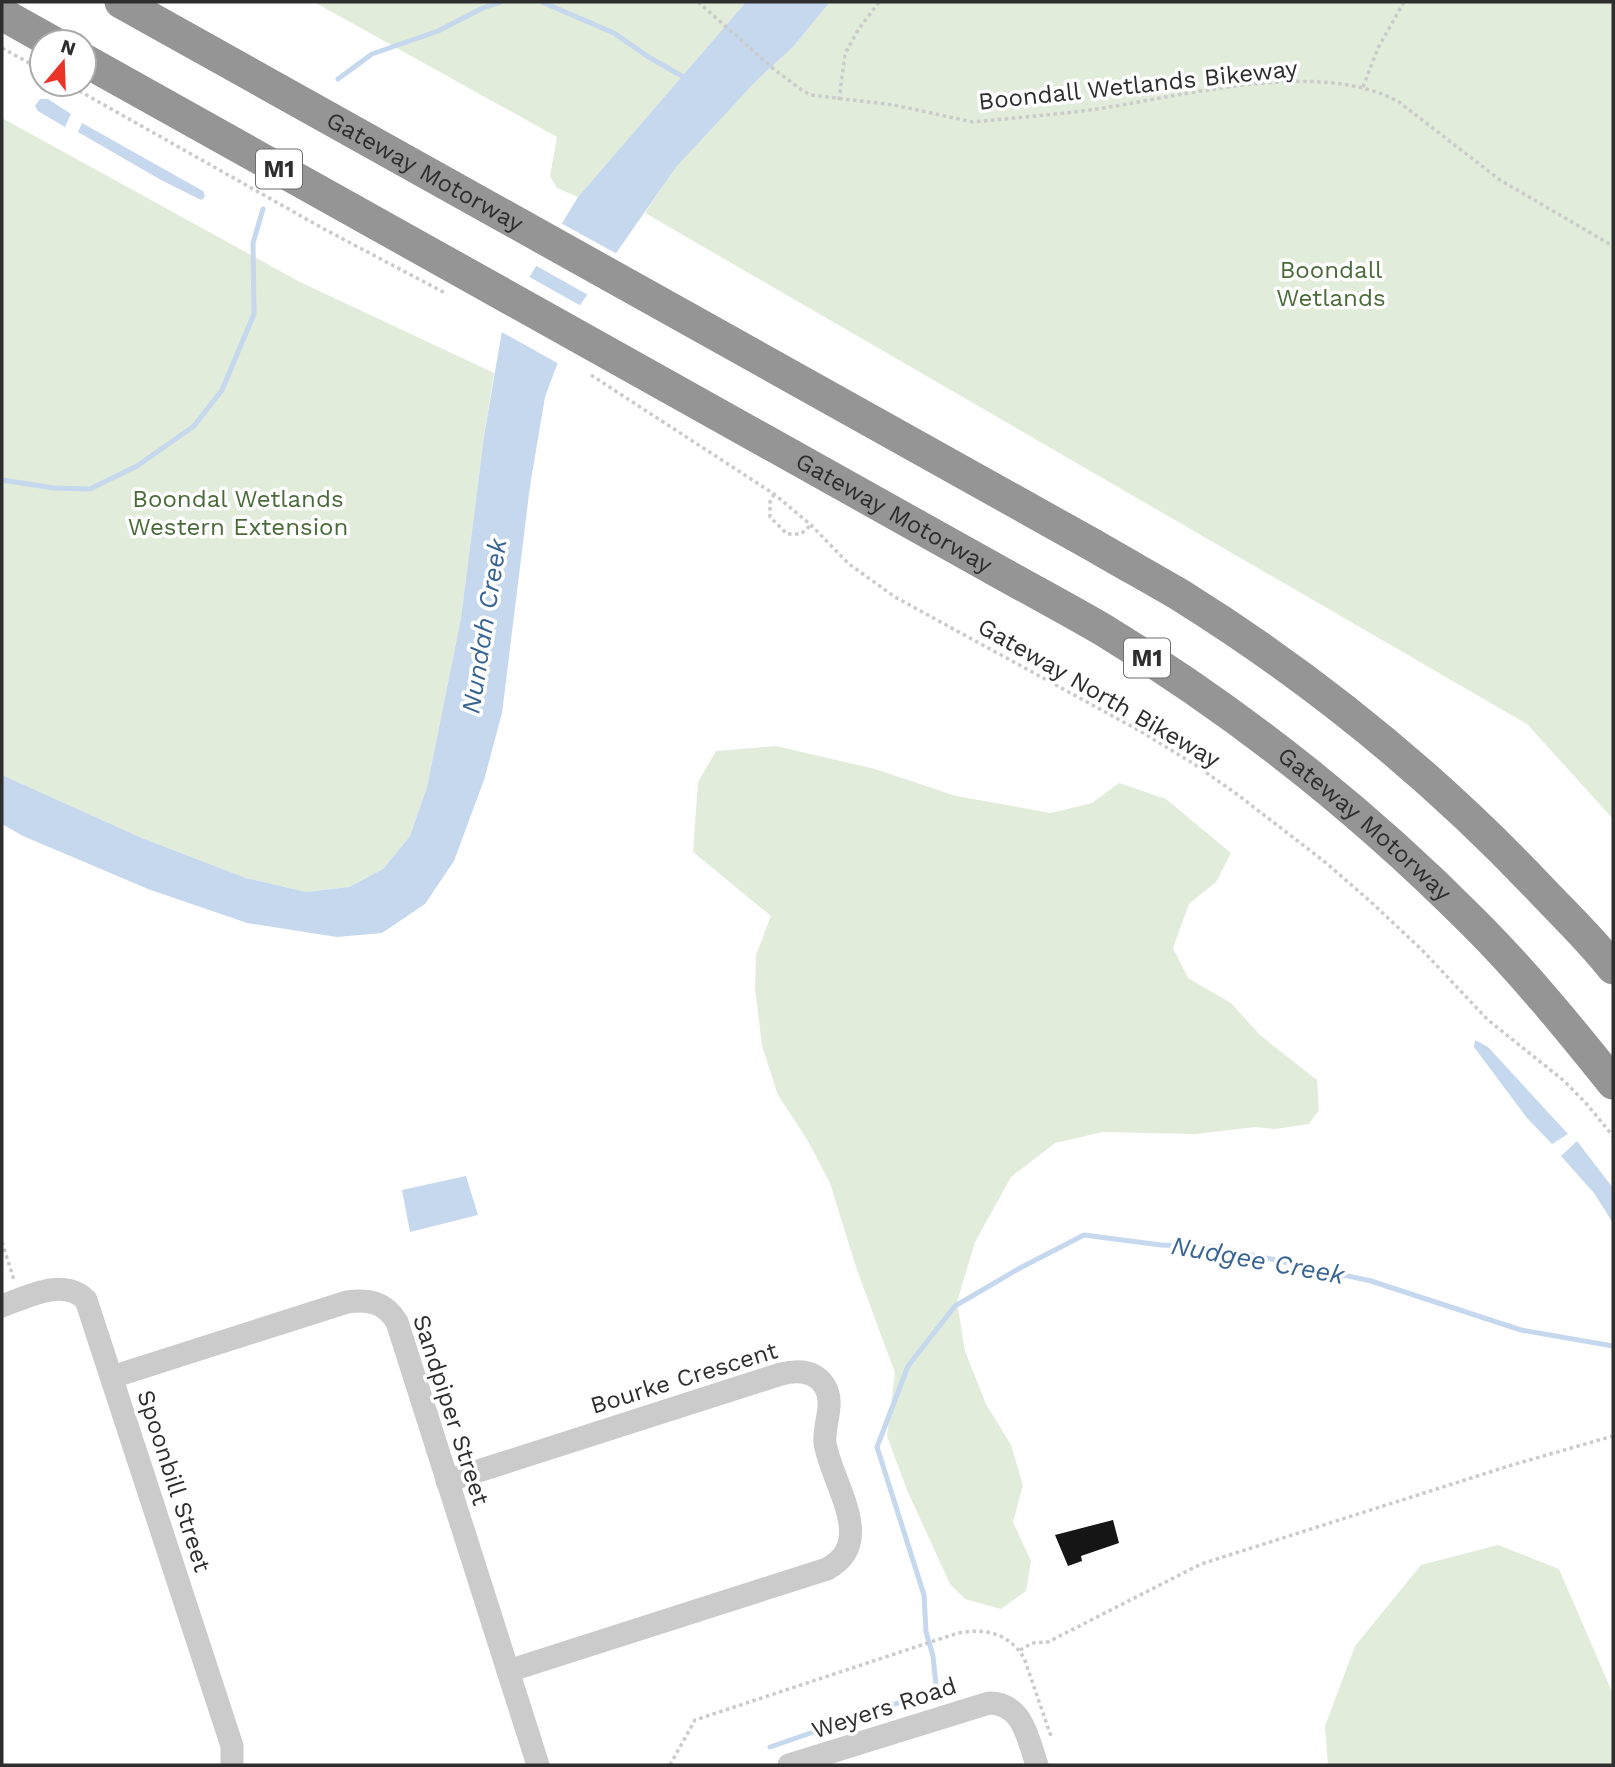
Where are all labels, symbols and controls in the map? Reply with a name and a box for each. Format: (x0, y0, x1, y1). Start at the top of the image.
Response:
north arrow (28, 28, 98, 98)
text: N (58, 34, 79, 61)
street label: Boondall Wetlands Bikeway (977, 54, 1300, 116)
street label: Gateway Motorway (322, 106, 528, 238)
road number: M1 (256, 150, 302, 188)
park label: Boondall Wetlands (1276, 256, 1386, 312)
street label: Gateway Motorway (791, 447, 998, 579)
park label: Boondal Wetlands Western Extension (128, 485, 348, 541)
water label: Nundah Creek (455, 535, 513, 716)
street label: Gateway North Bikeway (973, 612, 1225, 774)
road number: M1 (1124, 638, 1170, 678)
street label: Gateway Motorway (1272, 741, 1458, 907)
water label: Nudgee Creek (1169, 1230, 1348, 1290)
street label: Sandpiper Street (407, 1311, 495, 1509)
street label: Bourke Crescent (587, 1336, 781, 1420)
street label: Spoonbill Street (131, 1386, 217, 1576)
street label: Weyers Road (808, 1671, 960, 1745)

